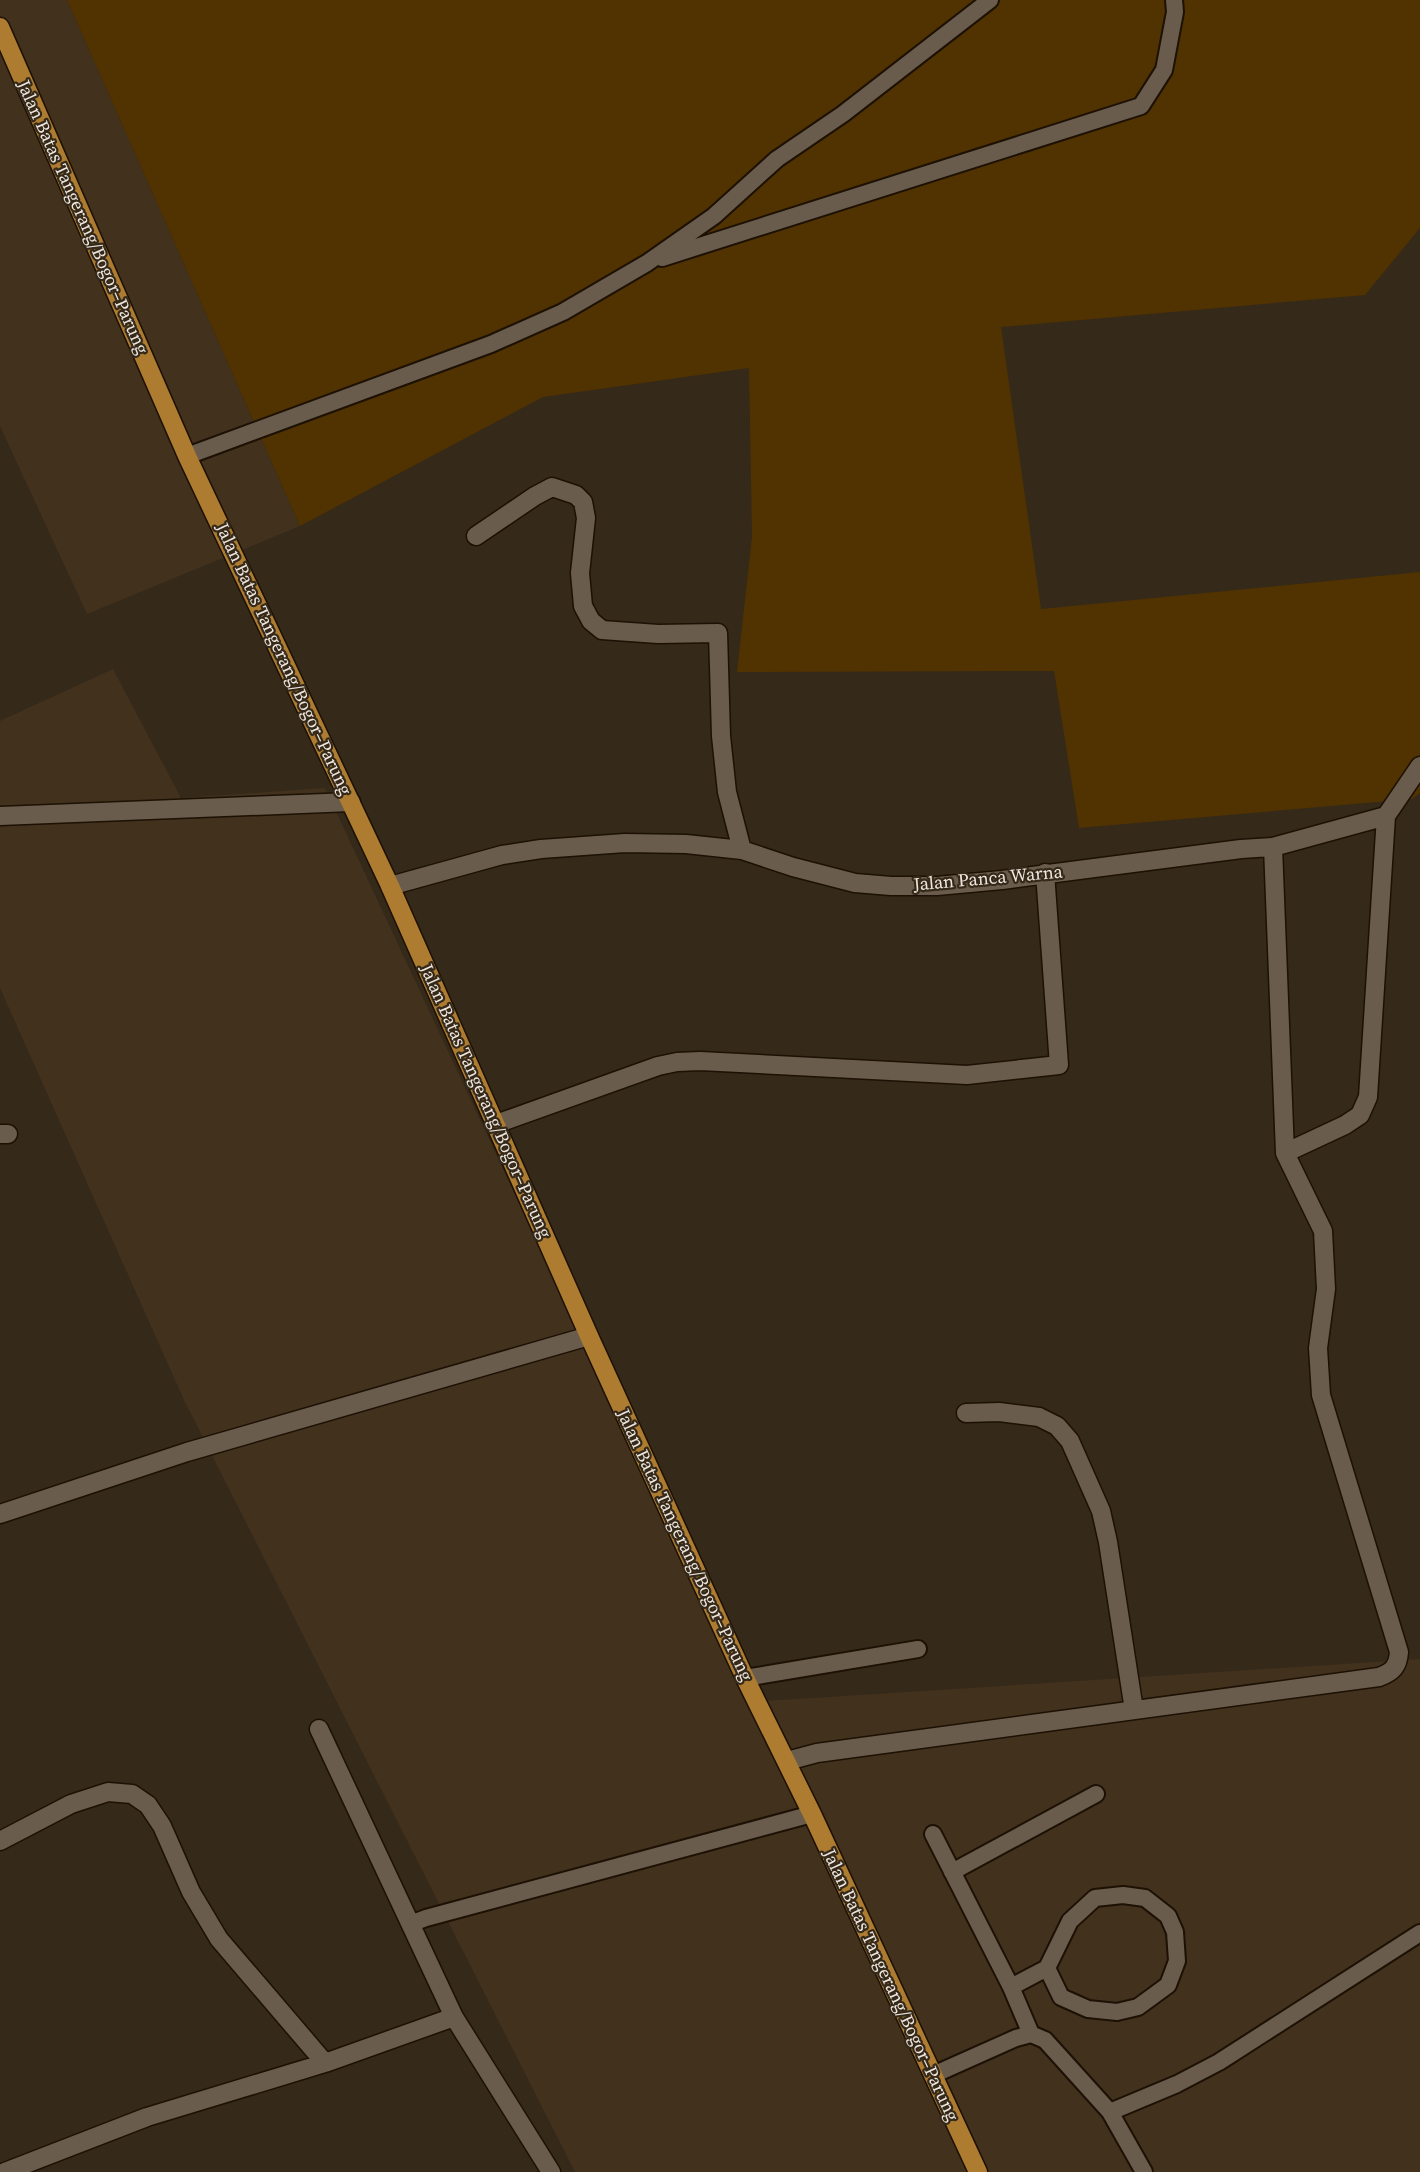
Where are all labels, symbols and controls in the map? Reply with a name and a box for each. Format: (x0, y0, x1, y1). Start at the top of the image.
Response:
street label: Jalan Batas Tangerang/Bogor–Parung (11, 75, 155, 358)
street label: Jalan Batas Tangerang/Bogor–Parung (210, 518, 359, 799)
street label: Jalan Panca Warna (911, 858, 1064, 897)
street label: Jalan Batas Tangerang/Bogor–Parung (414, 959, 558, 1242)
street label: Jalan Batas Tangerang/Bogor–Parung (611, 1404, 760, 1685)
street label: Jalan Batas Tangerang/Bogor–Parung (817, 1844, 966, 2125)

